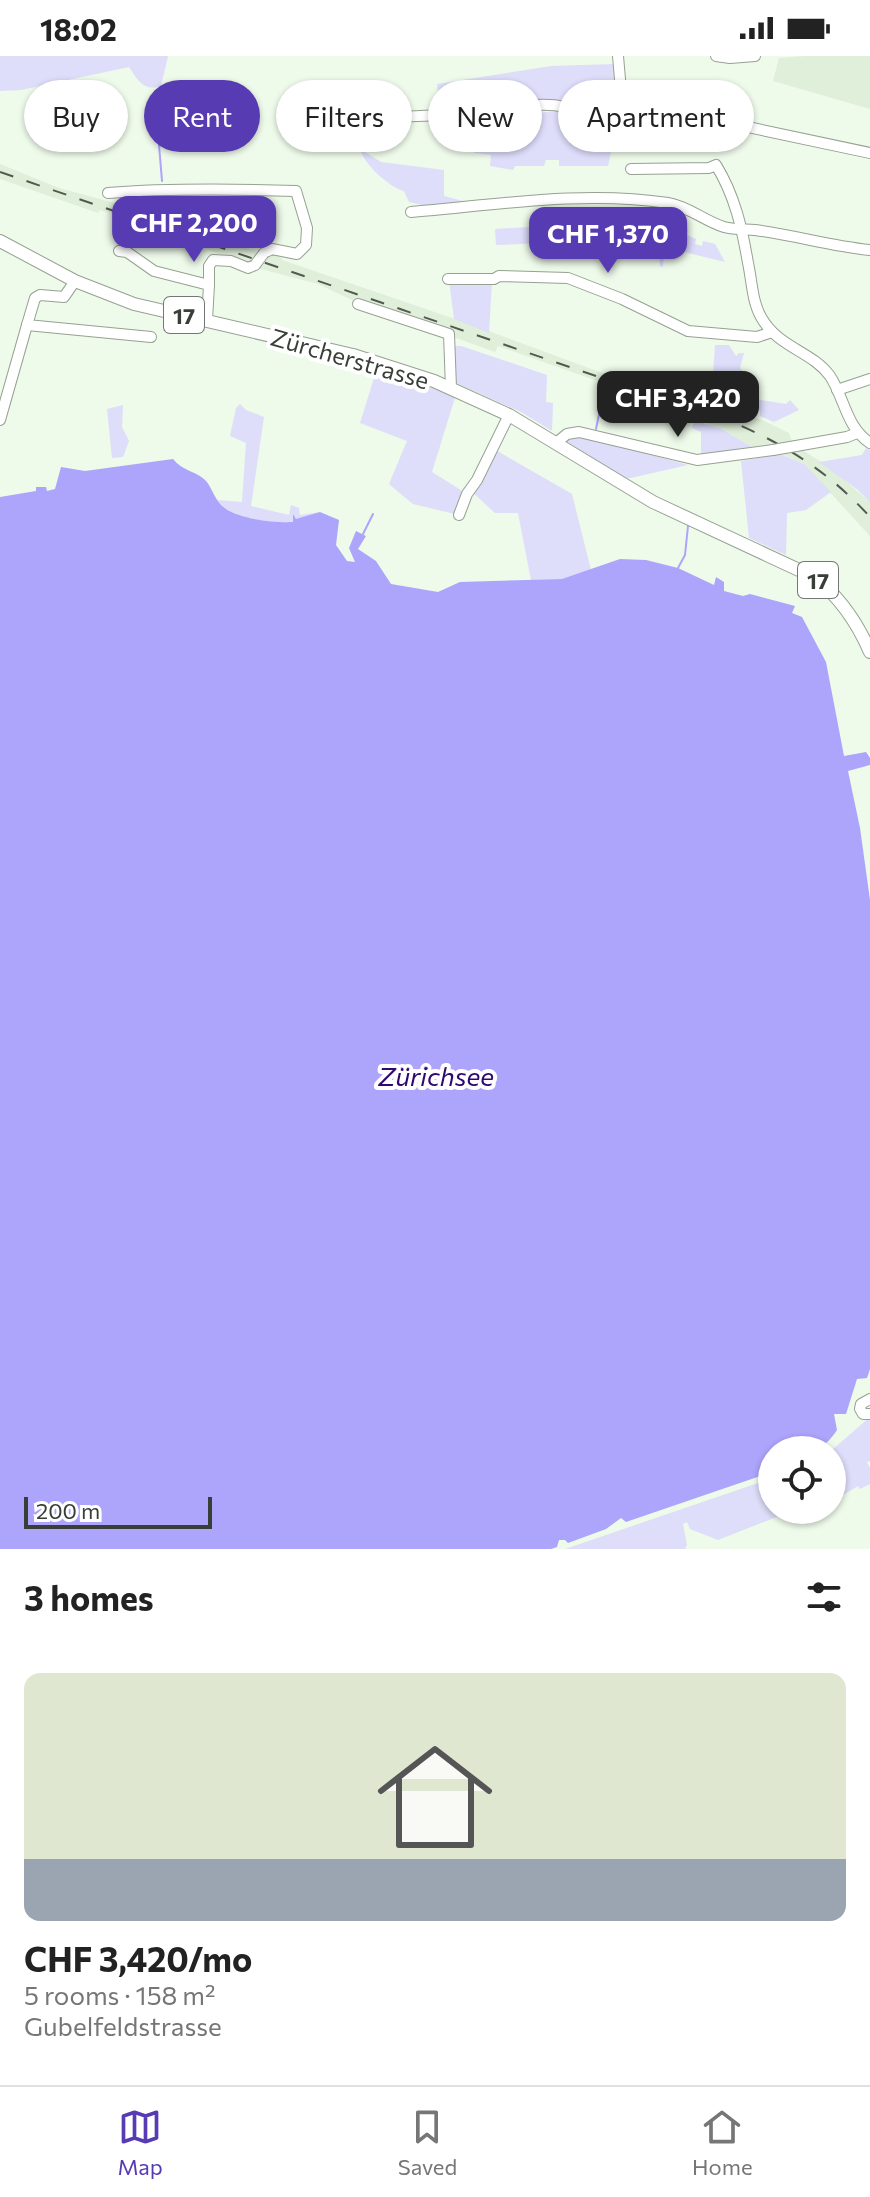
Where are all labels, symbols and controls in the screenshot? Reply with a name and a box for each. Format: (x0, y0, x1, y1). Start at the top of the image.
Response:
text: 18:02 (40, 10, 117, 47)
chip: Buy (24, 80, 128, 152)
chip: Rent (144, 80, 260, 152)
chip: Filters (276, 80, 412, 152)
chip: New (428, 80, 542, 152)
chip: Apartment (558, 80, 754, 152)
pin: CHF 2,200 (102, 196, 286, 264)
text: CHF 2,200 (130, 206, 258, 237)
pin: CHF 1,370 (516, 207, 700, 275)
text: CHF 1,370 (547, 217, 669, 248)
road number: 17 (164, 297, 204, 333)
street label: Zürcherstrasse (268, 322, 432, 394)
pin: CHF 3,420 (586, 371, 770, 439)
text: CHF 3,420 (615, 381, 741, 412)
road number: 17 (798, 562, 838, 598)
water label: Zürichsee (377, 1060, 494, 1091)
map controls (758, 1436, 846, 1524)
button: locate (758, 1436, 846, 1524)
scale bar (24, 1493, 212, 1529)
text: 200 m (36, 1497, 100, 1524)
icon: filters (802, 1575, 846, 1619)
text: 3 homes (24, 1576, 154, 1618)
icon: home (363, 1725, 507, 1869)
text: CHF 3,420/mo (24, 1937, 252, 1979)
text: 5 rooms · 158 m² (24, 1979, 215, 2010)
text: Gubelfeldstrasse (24, 2010, 222, 2041)
tab: Map (117, 2105, 163, 2180)
tab: Saved (398, 2105, 457, 2180)
tab: Home (692, 2105, 753, 2180)

